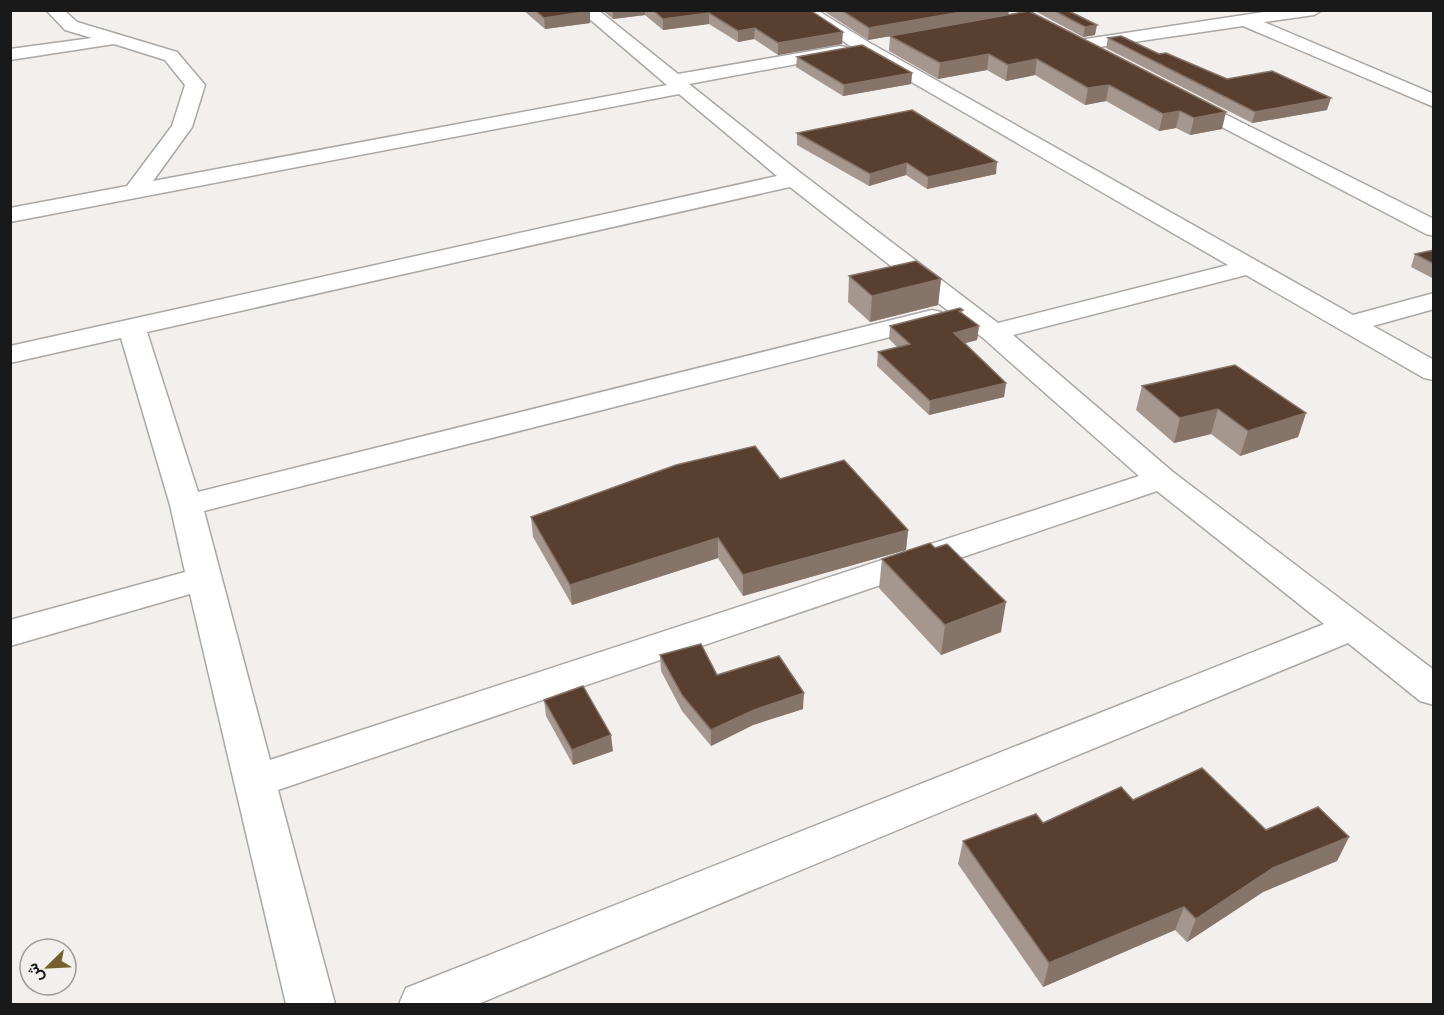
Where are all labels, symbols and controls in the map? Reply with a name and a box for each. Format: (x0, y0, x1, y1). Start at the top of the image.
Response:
north arrow (18, 937, 78, 997)
text: ش (22, 960, 47, 986)

